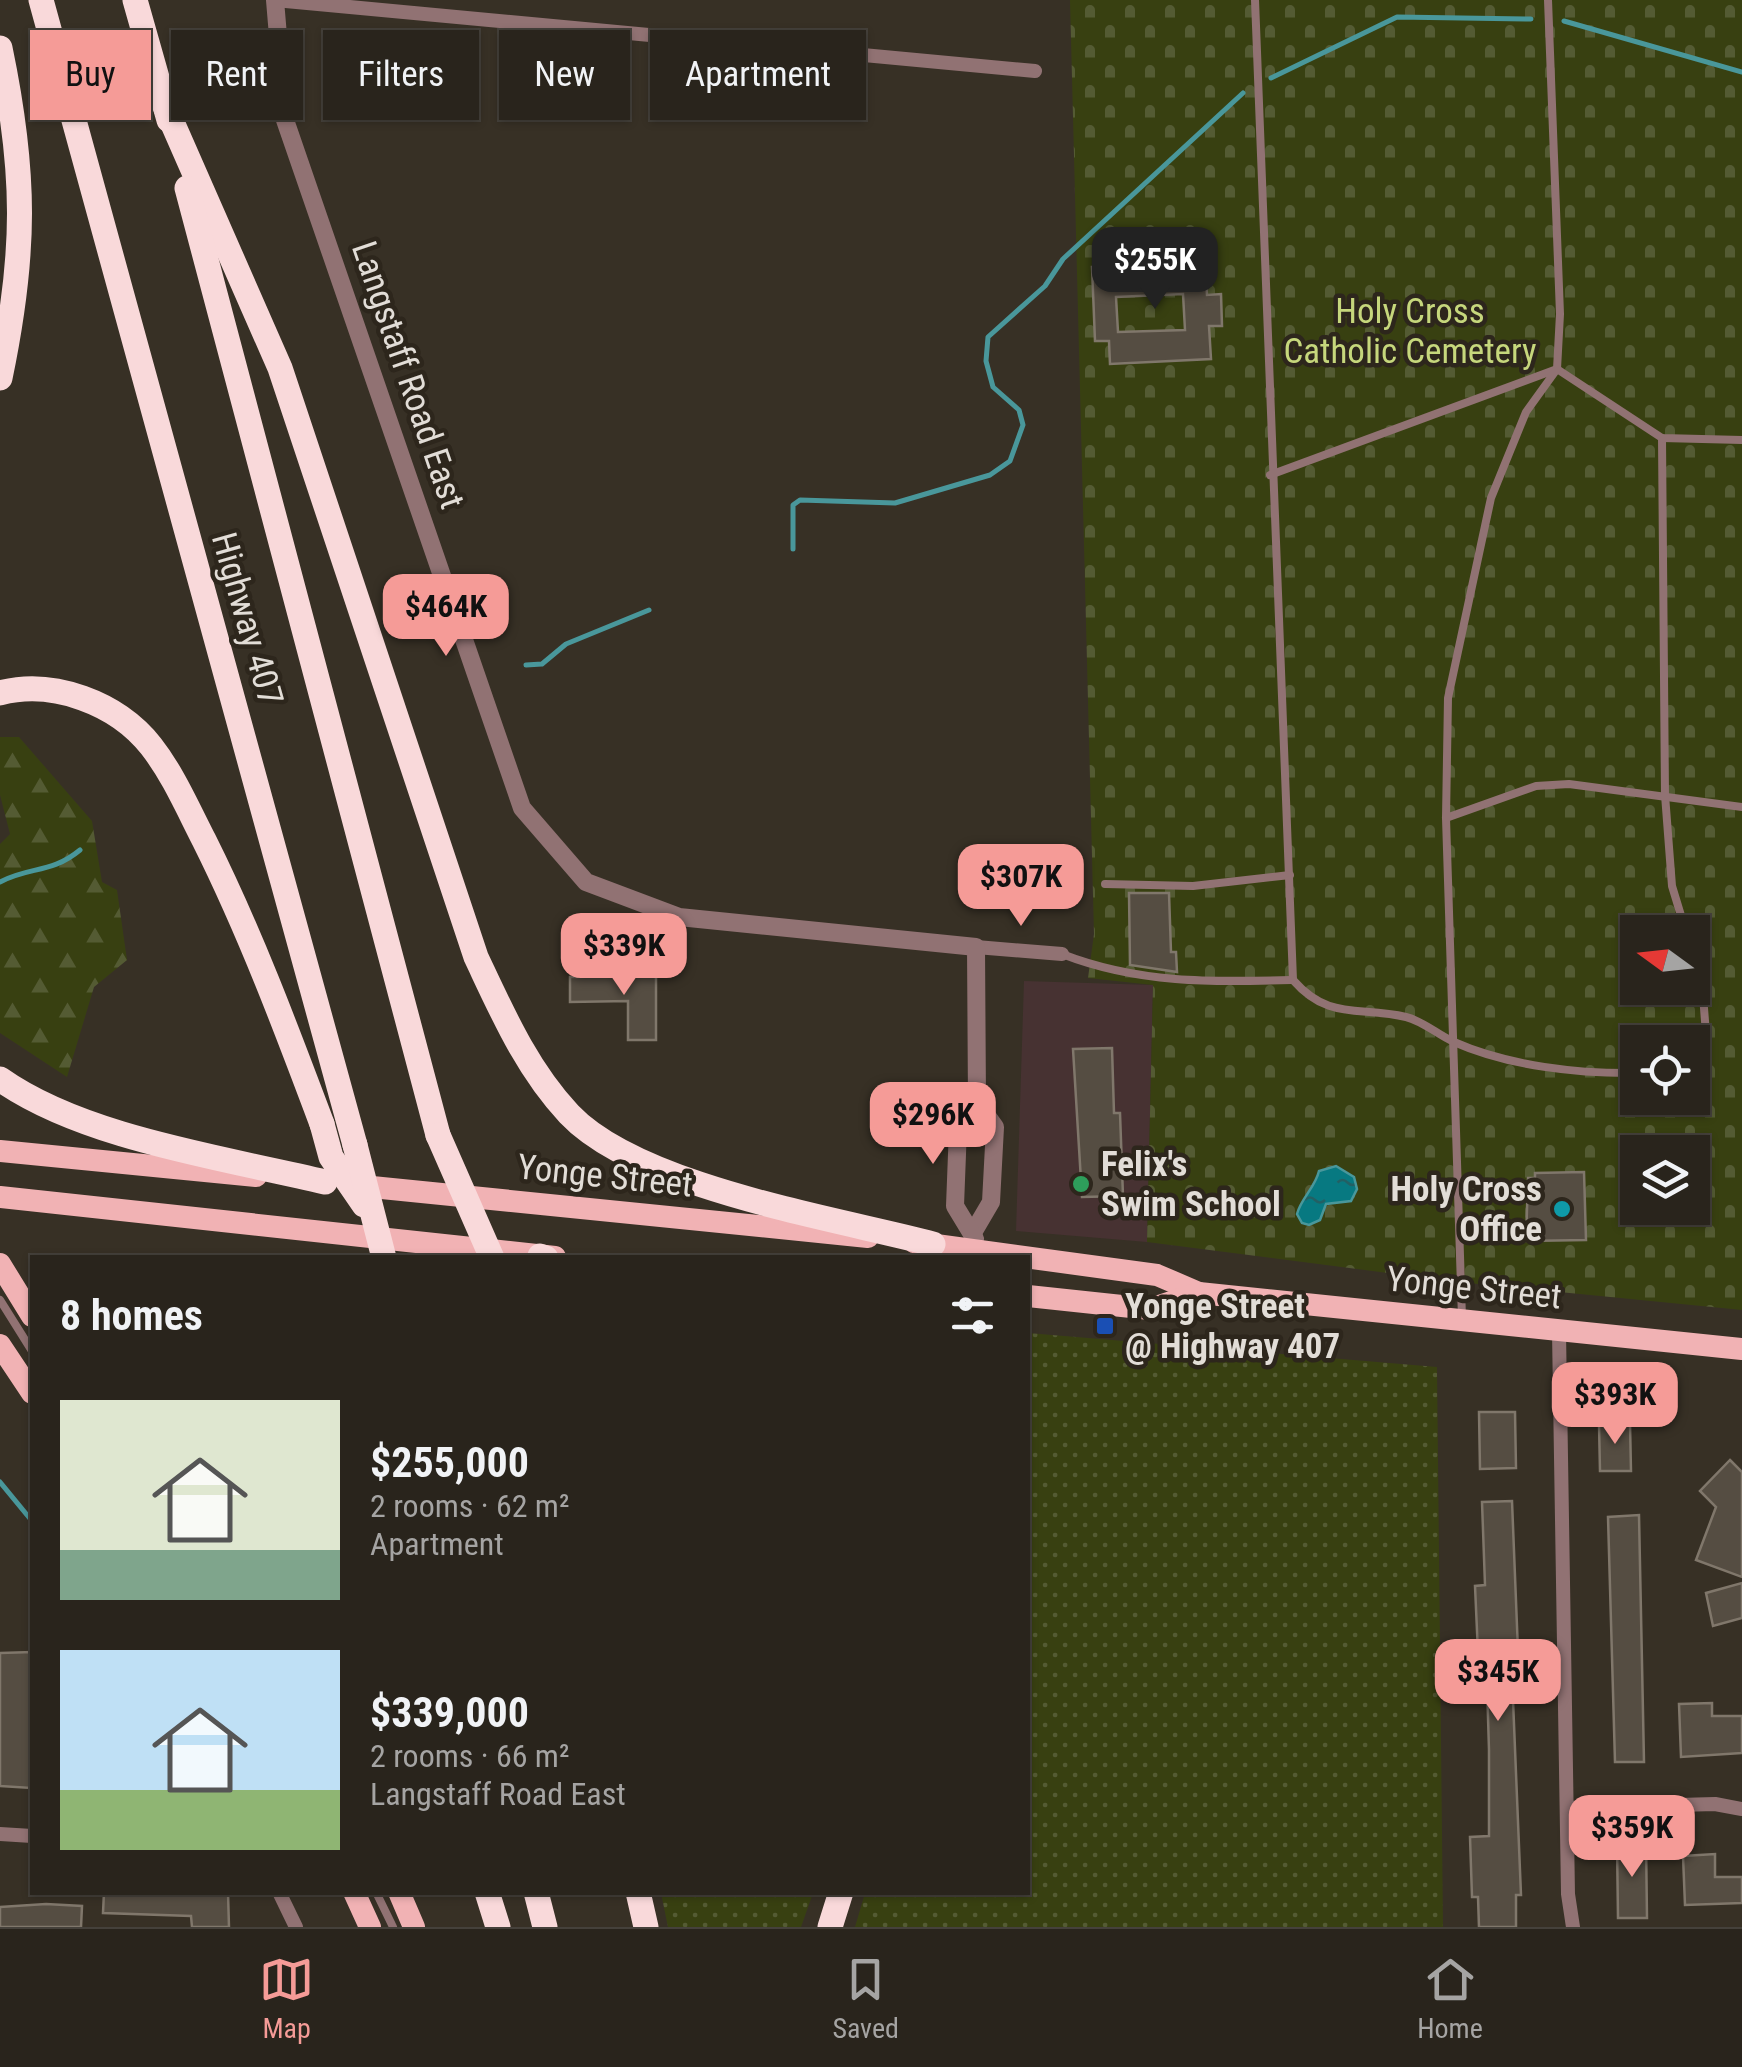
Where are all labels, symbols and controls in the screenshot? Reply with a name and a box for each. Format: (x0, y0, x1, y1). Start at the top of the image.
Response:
chip: Buy (30, 30, 151, 120)
chip: Rent (171, 30, 303, 120)
chip: Filters (323, 30, 479, 120)
chip: New (499, 30, 630, 120)
chip: Apartment (650, 30, 866, 120)
pin: $255K (1085, 227, 1225, 312)
street label: Langstaff Road East (343, 236, 473, 514)
text: $255K (1114, 240, 1196, 278)
park label: Holy Cross Catholic Cemetery (1283, 291, 1537, 372)
street label: Highway 407 (203, 528, 291, 710)
pin: $464K (376, 574, 516, 659)
text: $464K (405, 587, 487, 625)
pin: $307K (951, 844, 1091, 929)
text: $307K (980, 857, 1062, 895)
pin: $339K (554, 913, 694, 998)
north arrow (1620, 915, 1710, 1005)
map controls (1620, 915, 1710, 1225)
text: $339K (583, 926, 665, 964)
button: locate (1620, 1025, 1710, 1115)
pin: $296K (863, 1082, 1003, 1167)
text: $296K (892, 1095, 974, 1133)
button: layers (1620, 1135, 1710, 1225)
place label: Felix's Swim School (1101, 1144, 1281, 1225)
street label: Yonge Street (516, 1146, 694, 1206)
place label: Holy Cross Office (1391, 1169, 1542, 1250)
marker: Felix's Swim School (1070, 1173, 1092, 1195)
marker: Holy Cross Office (1551, 1198, 1573, 1220)
street label: Yonge Street (1385, 1258, 1563, 1318)
place label: Yonge Street @ Highway 407 (1125, 1286, 1340, 1367)
icon: filters (945, 1288, 1000, 1343)
text: 8 homes (60, 1291, 203, 1340)
marker: Yonge Street @ Highway 407 (1094, 1315, 1116, 1337)
pin: $393K (1545, 1362, 1685, 1447)
text: $393K (1574, 1375, 1656, 1413)
text: $255,000 (370, 1438, 529, 1487)
icon: home (140, 1440, 260, 1560)
text: 2 rooms · 62 m² (370, 1487, 569, 1525)
text: Apartment (370, 1525, 504, 1563)
pin: $345K (1428, 1639, 1568, 1724)
text: $345K (1457, 1652, 1539, 1690)
text: $339,000 (370, 1688, 529, 1737)
icon: home (140, 1690, 260, 1810)
text: 2 rooms · 66 m² (370, 1737, 569, 1775)
text: Langstaff Road East (370, 1775, 626, 1813)
pin: $359K (1562, 1795, 1702, 1880)
text: $359K (1591, 1808, 1673, 1846)
tab: Map (259, 1952, 314, 2045)
tab: Saved (832, 1952, 899, 2045)
tab: Home (1417, 1952, 1483, 2045)

